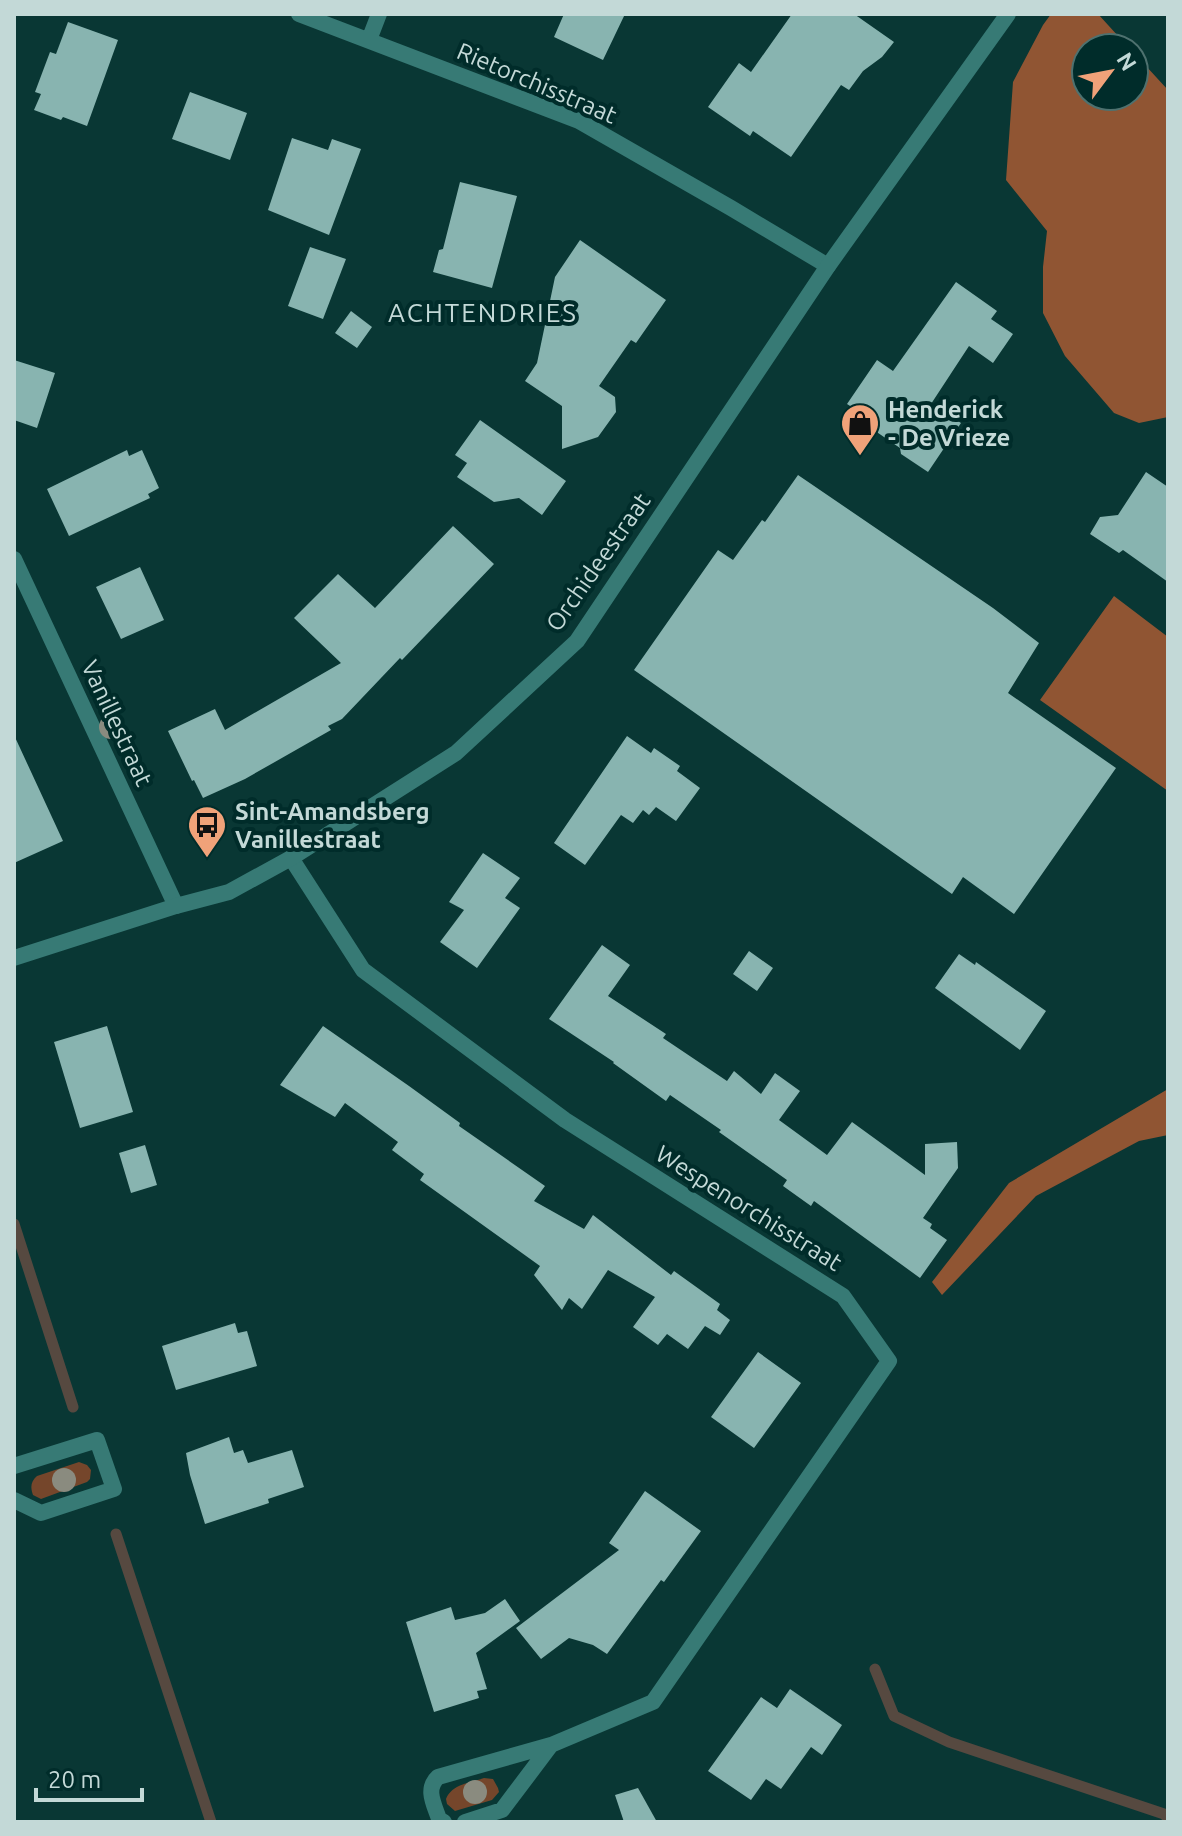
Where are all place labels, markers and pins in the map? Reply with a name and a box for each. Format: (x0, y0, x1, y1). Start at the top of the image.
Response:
place label: Henderick - De Vrieze (888, 396, 1010, 451)
shop icon: Henderick - De Vrieze (839, 402, 881, 457)
place label: Sint-Amandsberg Vanillestraat (235, 798, 430, 853)
bus stop icon: Sint-Amandsberg Vanillestraat (186, 804, 228, 859)

